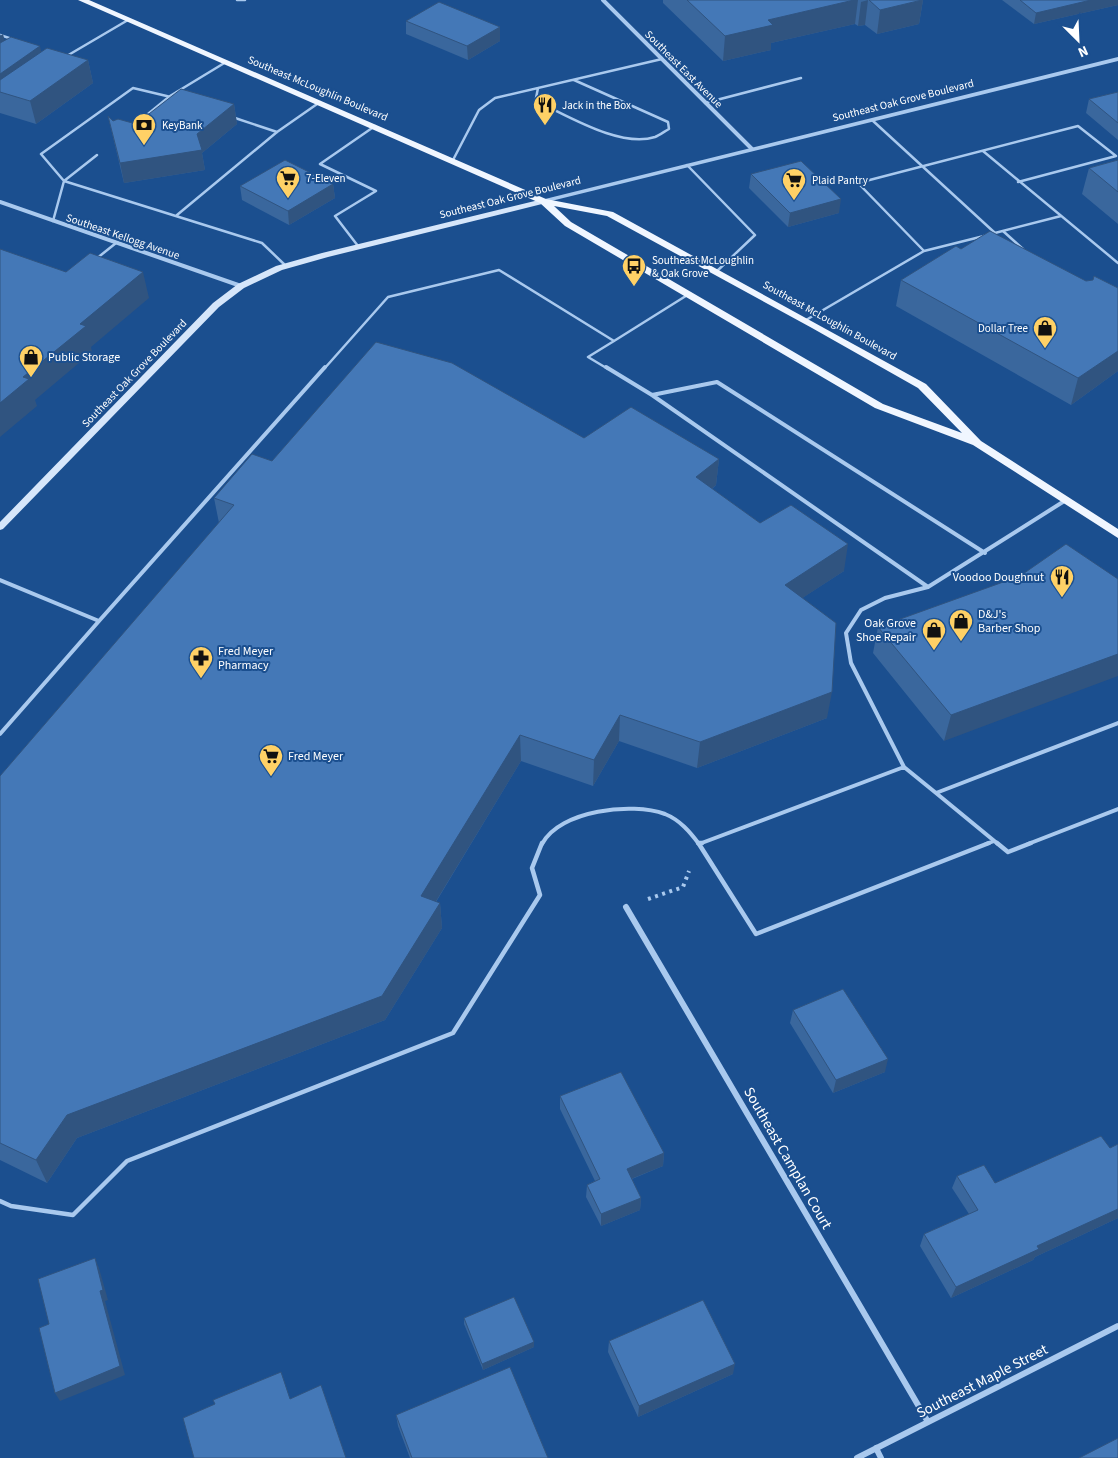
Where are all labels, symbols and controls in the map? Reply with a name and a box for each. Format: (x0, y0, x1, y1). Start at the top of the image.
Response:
north arrow (1053, 15, 1103, 65)
street label: Southeast East Avenue (641, 27, 726, 112)
text: N (1075, 40, 1091, 62)
street label: Southeast McLoughlin Boulevard (245, 52, 390, 125)
street label: Southeast Oak Grove Boulevard (831, 76, 975, 125)
restaurant icon: Jack in the Box (532, 92, 558, 126)
place label: Jack in the Box (562, 98, 631, 113)
bank icon: KeyBank (131, 112, 157, 146)
place label: KeyBank (162, 118, 203, 133)
supermarket icon: 7-Eleven (275, 165, 301, 199)
supermarket icon: Plaid Pantry (781, 167, 807, 201)
place label: 7-Eleven (306, 171, 346, 186)
street label: Southeast Oak Grove Boulevard (438, 173, 582, 222)
place label: Plaid Pantry (812, 173, 868, 188)
street label: Southeast Kellogg Avenue (64, 210, 182, 263)
bus stop icon: Southeast McLoughlin & Oak Grove (621, 253, 647, 287)
place label: Southeast McLoughlin & Oak Grove (652, 253, 754, 281)
street label: Southeast McLoughlin Boulevard (760, 277, 899, 364)
shop icon: Dollar Tree (1032, 315, 1058, 349)
street label: Southeast Oak Grove Boulevard (78, 316, 190, 431)
place label: Dollar Tree (978, 321, 1029, 336)
shop icon: Public Storage (18, 344, 44, 378)
place label: Public Storage (48, 349, 120, 366)
restaurant icon: Voodoo Doughnut (1049, 564, 1075, 598)
place label: Voodoo Doughnut (953, 569, 1044, 586)
place label: D&J's Barber Shop (978, 606, 1041, 637)
shop icon: D&J's Barber Shop (948, 608, 974, 642)
place label: Oak Grove Shoe Repair (856, 615, 917, 646)
shop icon: Oak Grove Shoe Repair (921, 617, 947, 651)
place label: Fred Meyer Pharmacy (218, 643, 274, 674)
pharmacy icon: Fred Meyer Pharmacy (188, 645, 214, 679)
supermarket icon: Fred Meyer (258, 743, 284, 777)
place label: Fred Meyer (288, 748, 344, 765)
street label: Southeast Camplan Court (738, 1083, 837, 1233)
street label: Southeast Maple Street (913, 1339, 1052, 1424)

